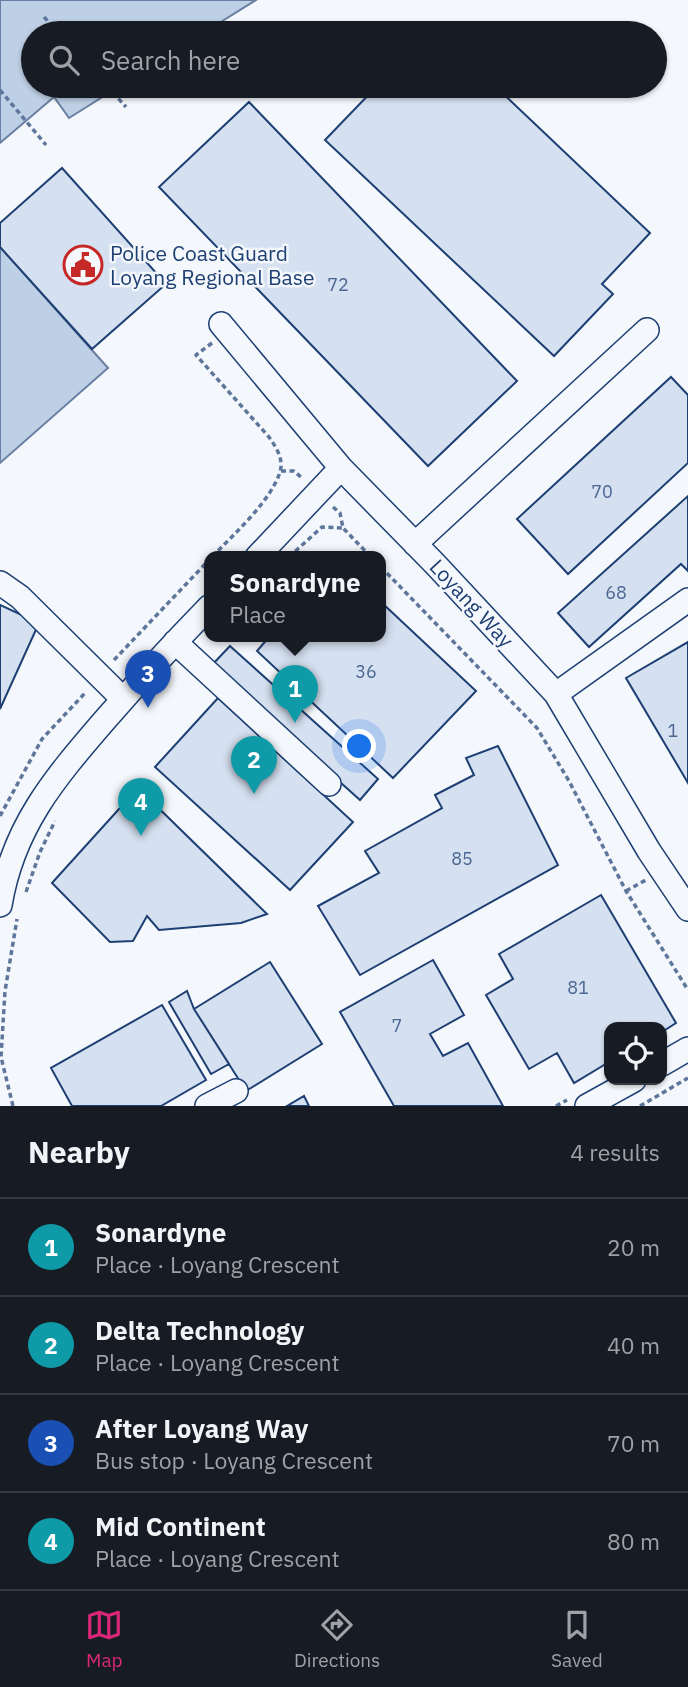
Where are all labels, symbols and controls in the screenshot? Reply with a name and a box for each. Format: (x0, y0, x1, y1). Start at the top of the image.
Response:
search box (21, 21, 667, 98)
icon: search (45, 41, 83, 79)
text: Search here (101, 43, 240, 77)
place label: Police Coast Guard Loyang Regional Base (110, 239, 315, 291)
public building icon: Police Coast Guard Loyang Regional Base (62, 244, 104, 286)
house number: 72 (327, 273, 349, 296)
house number: 70 (591, 480, 613, 503)
popup (204, 551, 386, 642)
street label: Loyang Way (424, 553, 521, 654)
text: Sonardyne (229, 565, 361, 599)
house number: 68 (605, 581, 627, 604)
text: Place (229, 599, 286, 629)
pin: 3 (125, 650, 171, 708)
house number: 36 (355, 660, 377, 683)
pin: 1 (272, 665, 318, 723)
house number: 1 (668, 719, 678, 742)
your location (342, 729, 376, 763)
pin: 2 (231, 736, 277, 794)
pin: 4 (118, 778, 164, 836)
house number: 85 (451, 847, 473, 870)
house number: 81 (567, 976, 589, 999)
house number: 7 (392, 1014, 402, 1037)
map controls (604, 1022, 667, 1085)
button: locate (604, 1022, 667, 1085)
text: Nearby (28, 1132, 130, 1171)
text: 4 results (570, 1137, 660, 1167)
text: Sonardyne (95, 1215, 226, 1249)
text: 1 (44, 1232, 58, 1262)
text: 20 m (607, 1232, 660, 1262)
text: Place · Loyang Crescent (95, 1249, 340, 1279)
text: Delta Technology (95, 1313, 304, 1347)
text: 2 (44, 1330, 58, 1360)
text: 40 m (607, 1330, 660, 1360)
text: Place · Loyang Crescent (95, 1347, 340, 1377)
text: After Loyang Way (95, 1411, 309, 1445)
text: 3 (44, 1428, 58, 1458)
text: 70 m (607, 1428, 660, 1458)
text: Bus stop · Loyang Crescent (95, 1445, 373, 1475)
text: Mid Continent (95, 1509, 266, 1543)
text: 4 (44, 1526, 58, 1556)
text: 80 m (607, 1526, 660, 1556)
text: Place · Loyang Crescent (95, 1543, 340, 1573)
tab: Map (85, 1606, 123, 1672)
tab: Directions (294, 1606, 380, 1672)
tab: Saved (551, 1606, 603, 1672)

